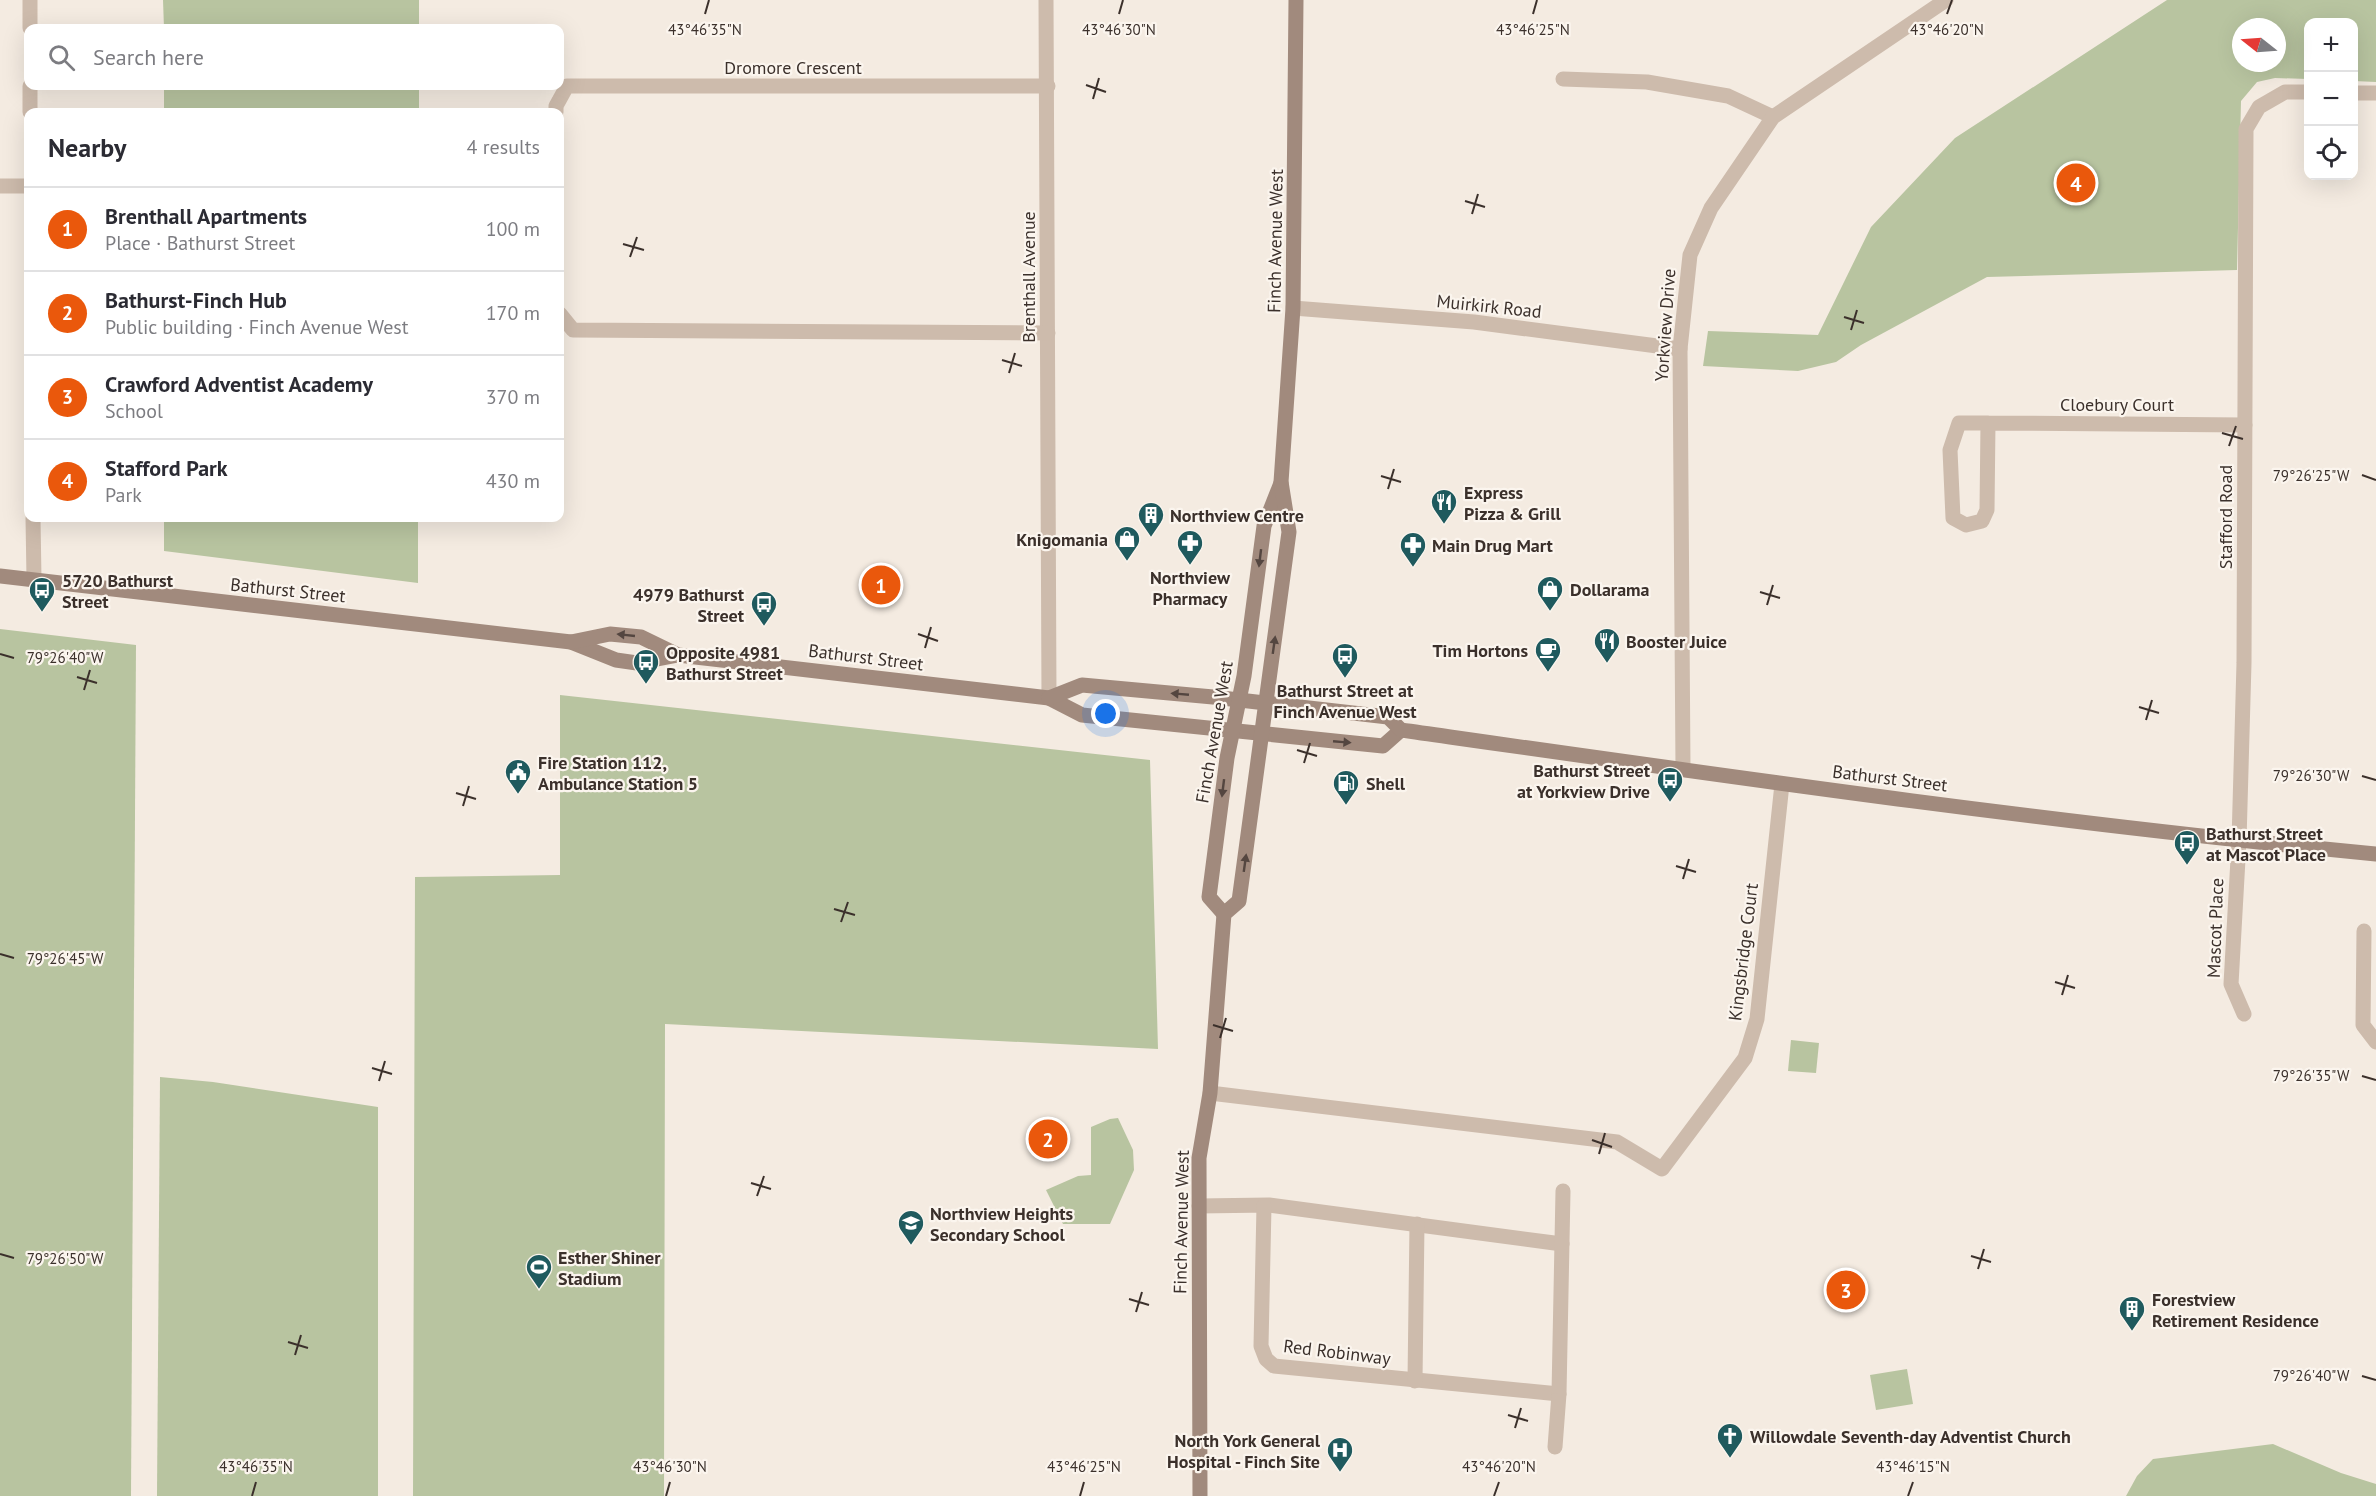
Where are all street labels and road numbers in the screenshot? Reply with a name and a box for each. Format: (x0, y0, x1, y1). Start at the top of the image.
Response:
street label: Dromore Crescent (724, 56, 862, 79)
street label: Finch Avenue West (1262, 169, 1288, 313)
street label: Brenthall Avenue (1017, 211, 1040, 343)
street label: Yorkview Drive (1650, 268, 1680, 382)
street label: Muirkirk Road (1435, 289, 1543, 323)
street label: Cloebury Court (2060, 393, 2174, 416)
street label: Stafford Road (2214, 465, 2237, 569)
street label: Bathurst Street (229, 573, 347, 607)
street label: Bathurst Street (807, 639, 925, 675)
street label: Finch Avenue West (1190, 659, 1238, 805)
street label: Bathurst Street (1831, 760, 1949, 796)
street label: Mascot Place (2202, 878, 2228, 978)
street label: Kingsbridge Court (1723, 882, 1763, 1022)
street label: Finch Avenue West (1168, 1150, 1194, 1294)
street label: Red Robinway (1282, 1334, 1393, 1370)

